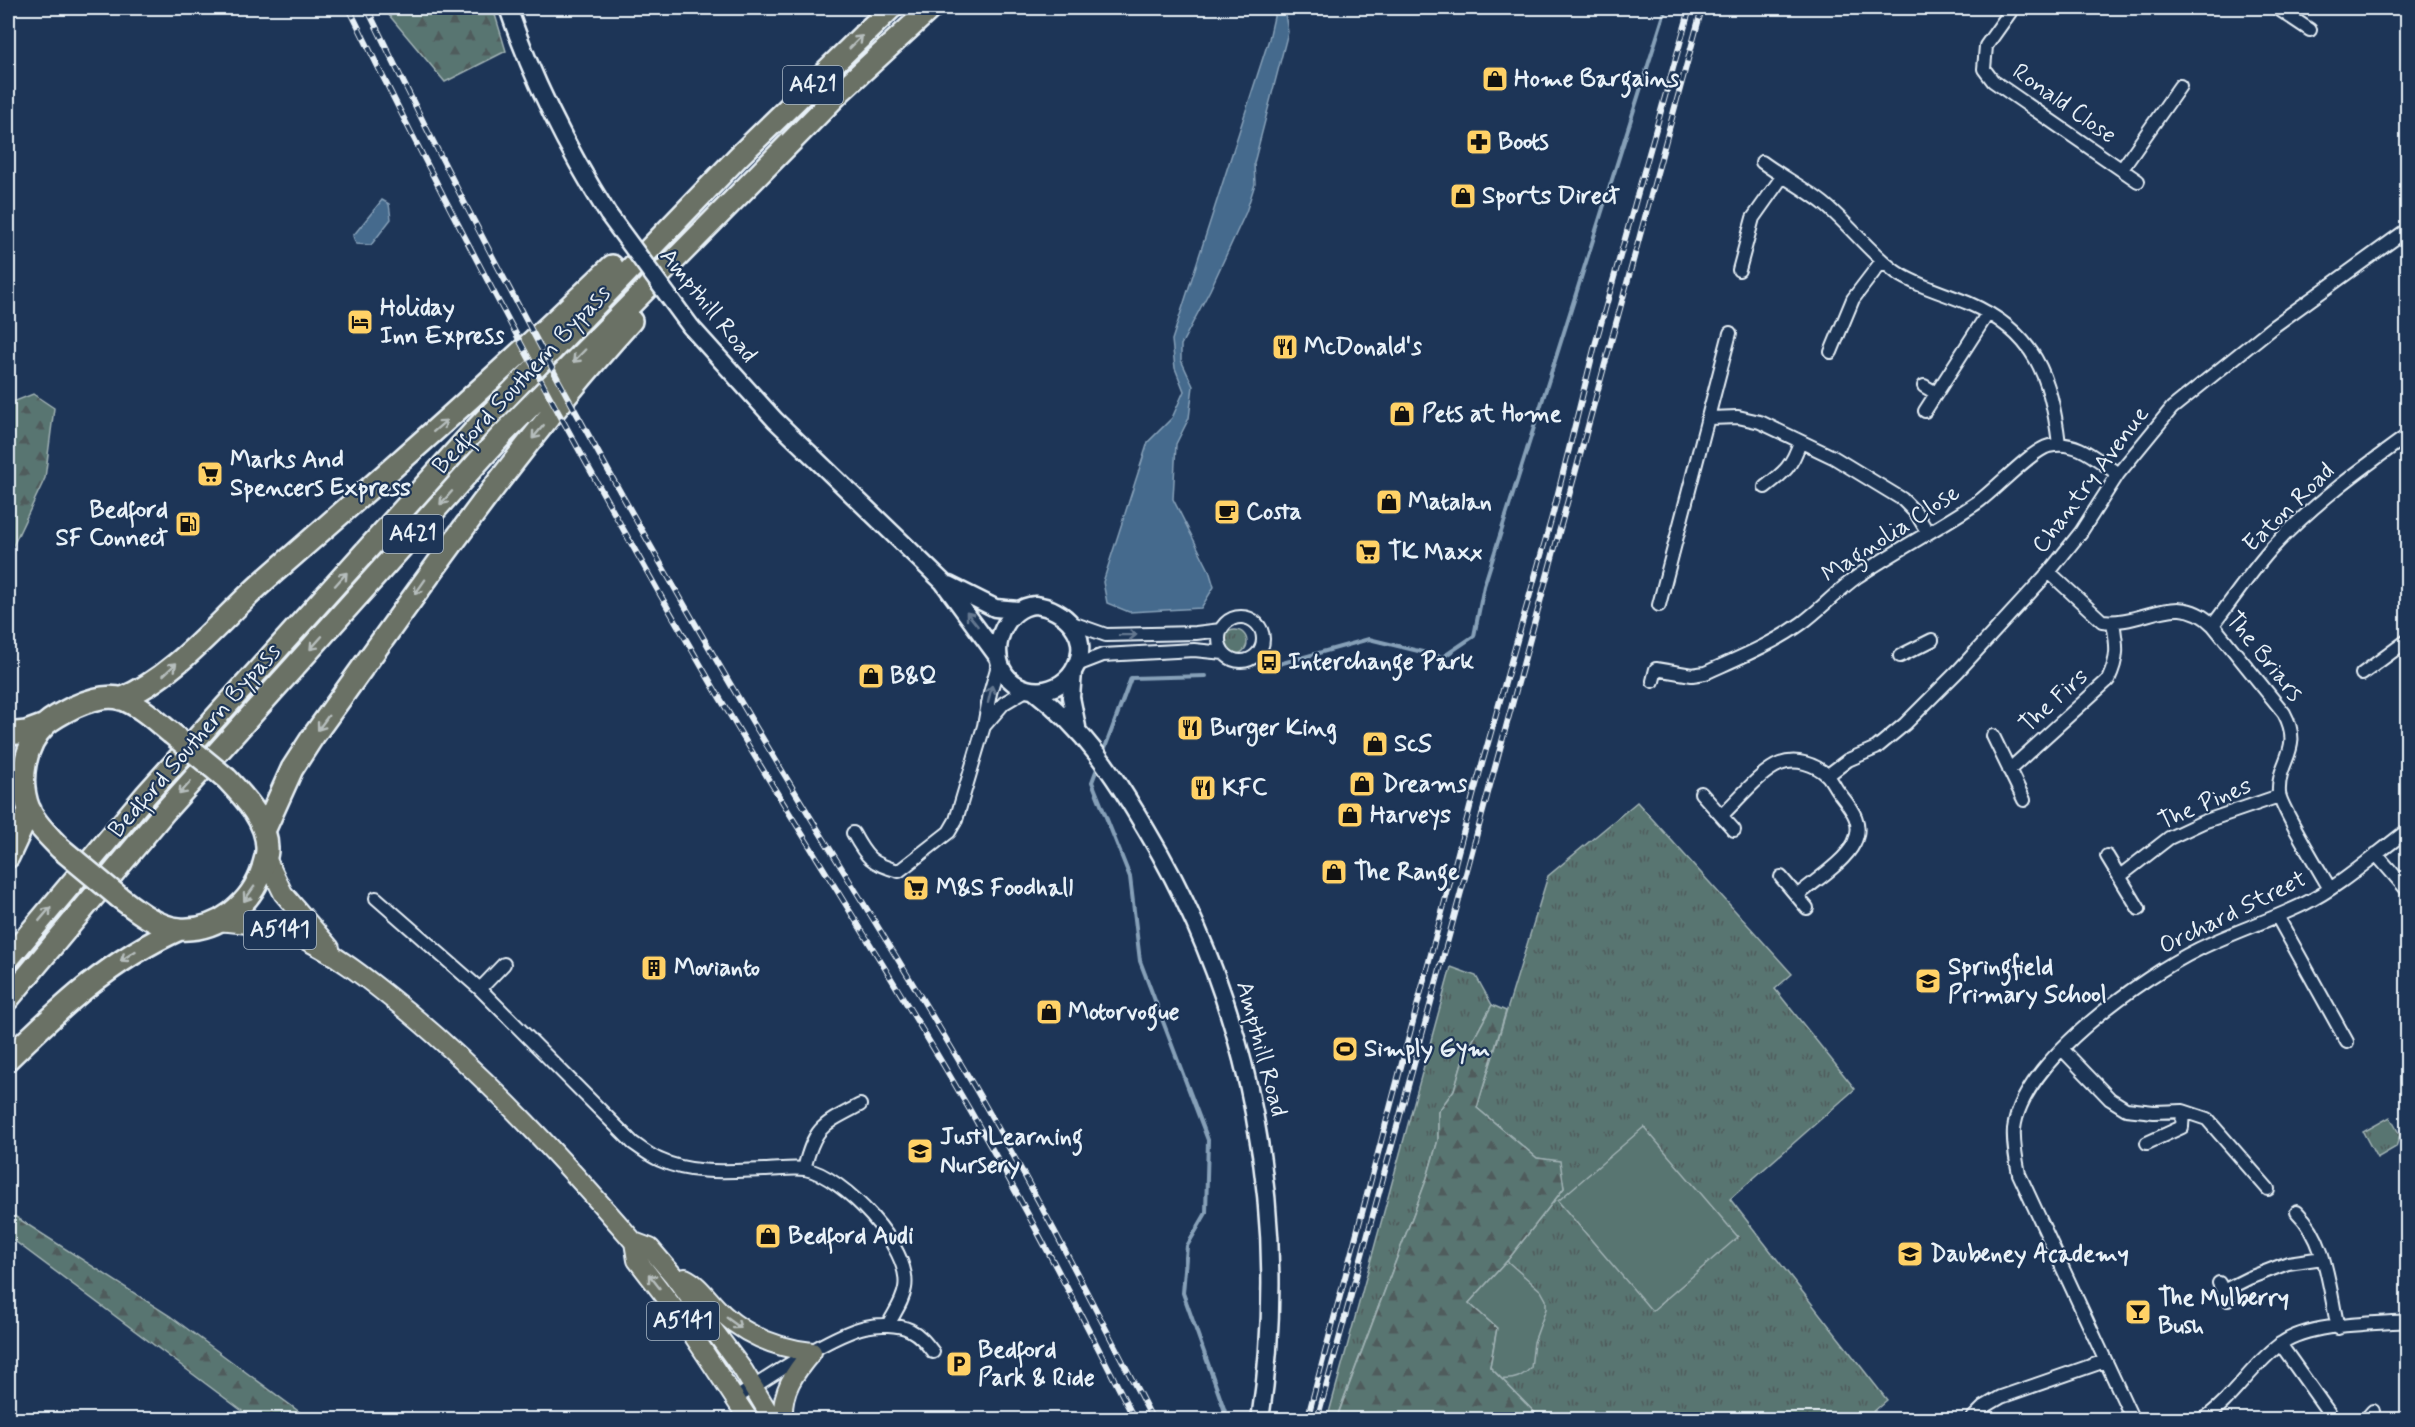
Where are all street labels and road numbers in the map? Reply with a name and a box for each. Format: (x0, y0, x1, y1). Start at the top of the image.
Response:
street label: Ronald Close (2006, 57, 2122, 151)
road number: A421 (783, 66, 843, 104)
street label: Ampthill Road (652, 242, 764, 370)
street label: Bedford Southern Bypass (426, 278, 620, 483)
street label: Chantry Avenue (2025, 400, 2157, 560)
street label: Eaton Road (2236, 456, 2342, 560)
street label: Magnolia Close (1816, 478, 1968, 593)
road number: A421 (383, 515, 443, 553)
street label: The Briars (2218, 605, 2310, 709)
street label: Bedford Southern Bypass (102, 637, 290, 846)
street label: The Firs (2013, 662, 2095, 740)
street label: The Pines (2154, 770, 2257, 837)
street label: Orchard Street (2154, 864, 2312, 962)
road number: A5141 (244, 911, 316, 949)
street label: Ampthill Road (1228, 978, 1294, 1120)
road number: A5141 (647, 1302, 719, 1340)

